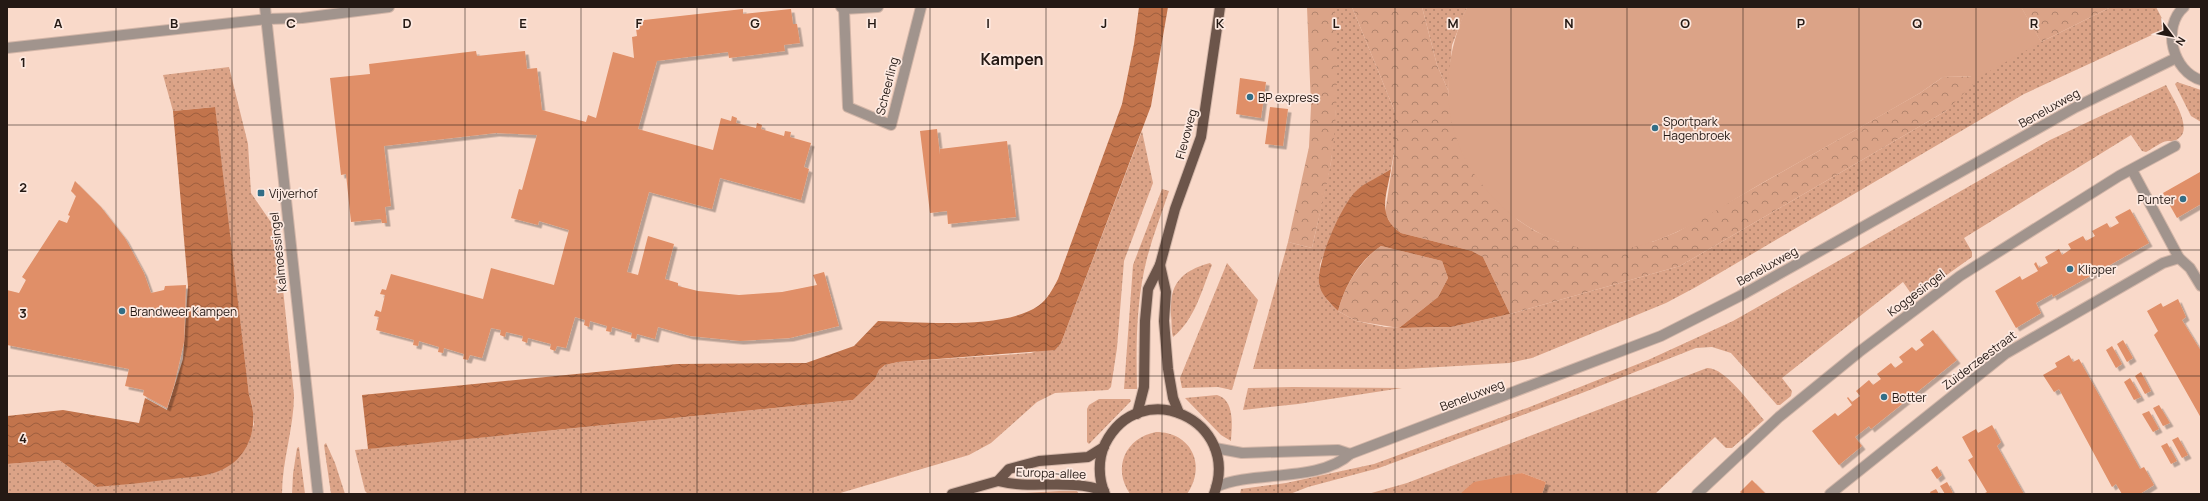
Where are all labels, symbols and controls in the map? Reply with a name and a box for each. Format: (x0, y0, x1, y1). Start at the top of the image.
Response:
text: A (54, 14, 63, 32)
text: B (170, 14, 178, 32)
text: C (286, 14, 296, 32)
text: D (402, 14, 412, 32)
text: E (519, 14, 527, 32)
text: F (636, 14, 643, 32)
text: G (750, 14, 760, 32)
text: H (867, 14, 877, 32)
text: I (986, 14, 990, 32)
text: J (1101, 14, 1107, 32)
text: K (1216, 14, 1225, 32)
text: L (1333, 14, 1340, 32)
text: M (1447, 14, 1459, 32)
text: N (1564, 14, 1574, 32)
text: O (1680, 14, 1690, 32)
text: P (1797, 14, 1805, 32)
text: Q (1912, 14, 1922, 32)
text: R (2030, 14, 2039, 32)
north arrow (2152, 16, 2192, 56)
text: N (2172, 34, 2189, 49)
district label: Kampen (980, 48, 1044, 70)
text: 1 (20, 53, 26, 71)
street label: Scheerling (872, 55, 902, 117)
street label: Beneluxweg (2015, 84, 2083, 132)
place label: BP express (1258, 89, 1319, 106)
marker: BP express (1245, 92, 1255, 102)
street label: Flevoweg (1171, 107, 1201, 161)
place label: Sportpark Hagenbroek (1663, 113, 1731, 144)
marker: Sportpark Hagenbroek (1650, 123, 1660, 133)
text: 2 (19, 178, 27, 196)
place label: Vijverhof (269, 185, 318, 202)
marker: Vijverhof (256, 188, 266, 198)
place label: Punter (2138, 191, 2176, 208)
marker: Punter (2178, 194, 2188, 204)
street label: Kalmoessingel (265, 211, 291, 293)
street label: Beneluxweg (1733, 242, 1801, 290)
place label: Klipper (2078, 261, 2117, 278)
marker: Klipper (2065, 264, 2075, 274)
street label: Koggesingel (1884, 266, 1948, 320)
place label: Brandweer Kampen (130, 303, 237, 320)
text: 3 (19, 304, 27, 322)
marker: Brandweer Kampen (117, 306, 127, 316)
street label: Zuiderzeestraat (1938, 326, 2020, 394)
street label: Beneluxweg (1437, 375, 1507, 415)
place label: Botter (1892, 389, 1927, 406)
marker: Botter (1879, 392, 1889, 402)
text: 4 (19, 429, 27, 447)
street label: Europa-allee (1016, 463, 1086, 483)

